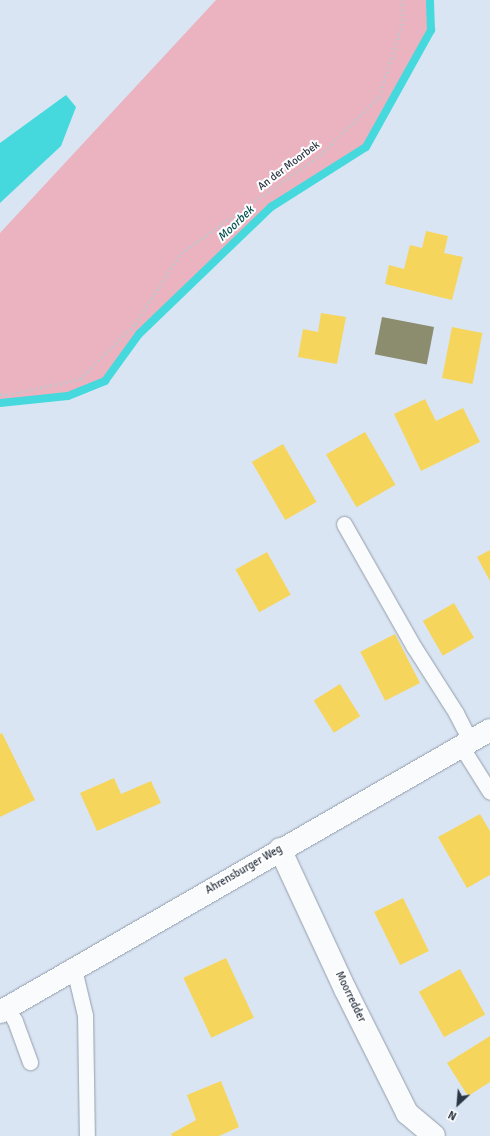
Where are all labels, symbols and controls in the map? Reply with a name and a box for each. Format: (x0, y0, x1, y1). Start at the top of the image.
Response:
street label: An der Moorbek (255, 138, 323, 194)
water label: Moorbek (215, 203, 257, 245)
street label: Ahrensburger Weg (203, 843, 285, 897)
street label: Moorredder (332, 969, 368, 1025)
north arrow (438, 1084, 478, 1124)
text: N (446, 1108, 459, 1123)

